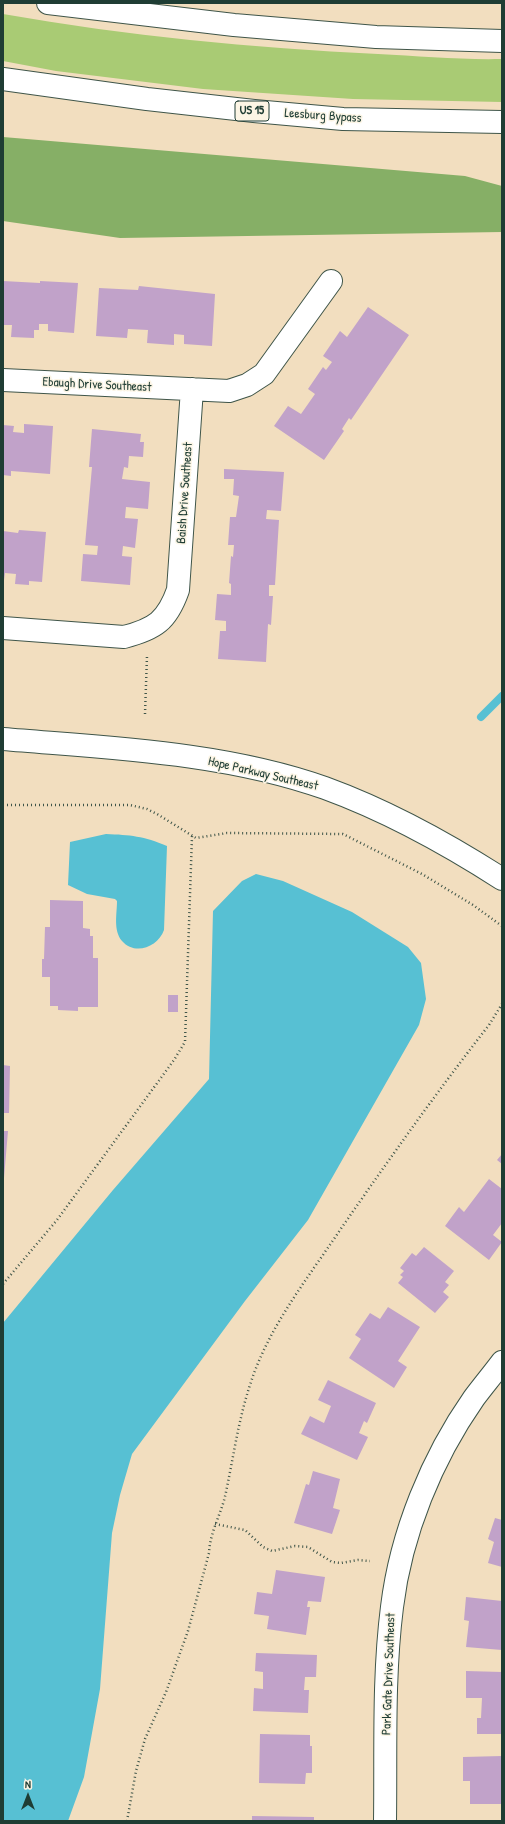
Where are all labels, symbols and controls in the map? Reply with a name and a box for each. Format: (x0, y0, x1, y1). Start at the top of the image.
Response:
road number: US 15 (235, 101, 269, 121)
street label: Leesburg Bypass (284, 106, 362, 126)
street label: Ebaugh Drive Southeast (42, 374, 152, 396)
street label: Baish Drive Southeast (174, 442, 196, 544)
street label: Hope Parkway Southeast (206, 754, 320, 794)
street label: Park Gate Drive Southeast (379, 1613, 399, 1735)
north arrow (8, 1776, 48, 1816)
text: N (25, 1777, 31, 1791)

